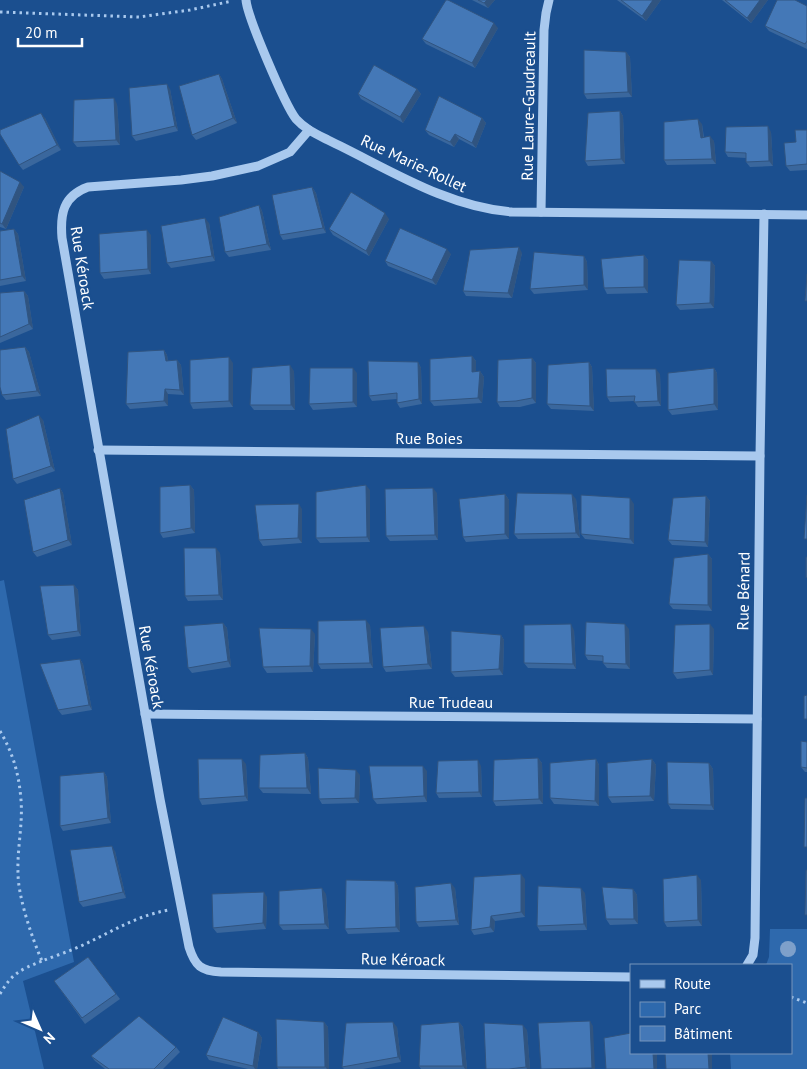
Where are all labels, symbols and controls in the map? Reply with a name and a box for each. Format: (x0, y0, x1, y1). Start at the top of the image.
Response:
scale bar (18, 15, 81, 47)
text: 20 m (25, 23, 58, 42)
street label: Rue Laure-Gaudreault (517, 31, 539, 181)
street label: Rue Marie-Rollet (358, 130, 471, 197)
street label: Rue Kéroack (67, 225, 100, 312)
street label: Rue Boies (395, 428, 463, 448)
street label: Rue Bénard (732, 552, 754, 630)
street label: Rue Kéroack (135, 624, 169, 711)
street label: Rue Trudeau (409, 692, 493, 712)
street label: Rue Kéroack (361, 948, 446, 970)
legend (630, 964, 792, 1054)
text: Route (674, 974, 711, 993)
text: Parc (674, 999, 701, 1018)
north arrow (15, 1004, 65, 1054)
text: Bâtiment (674, 1024, 732, 1043)
text: N (40, 1029, 59, 1048)

